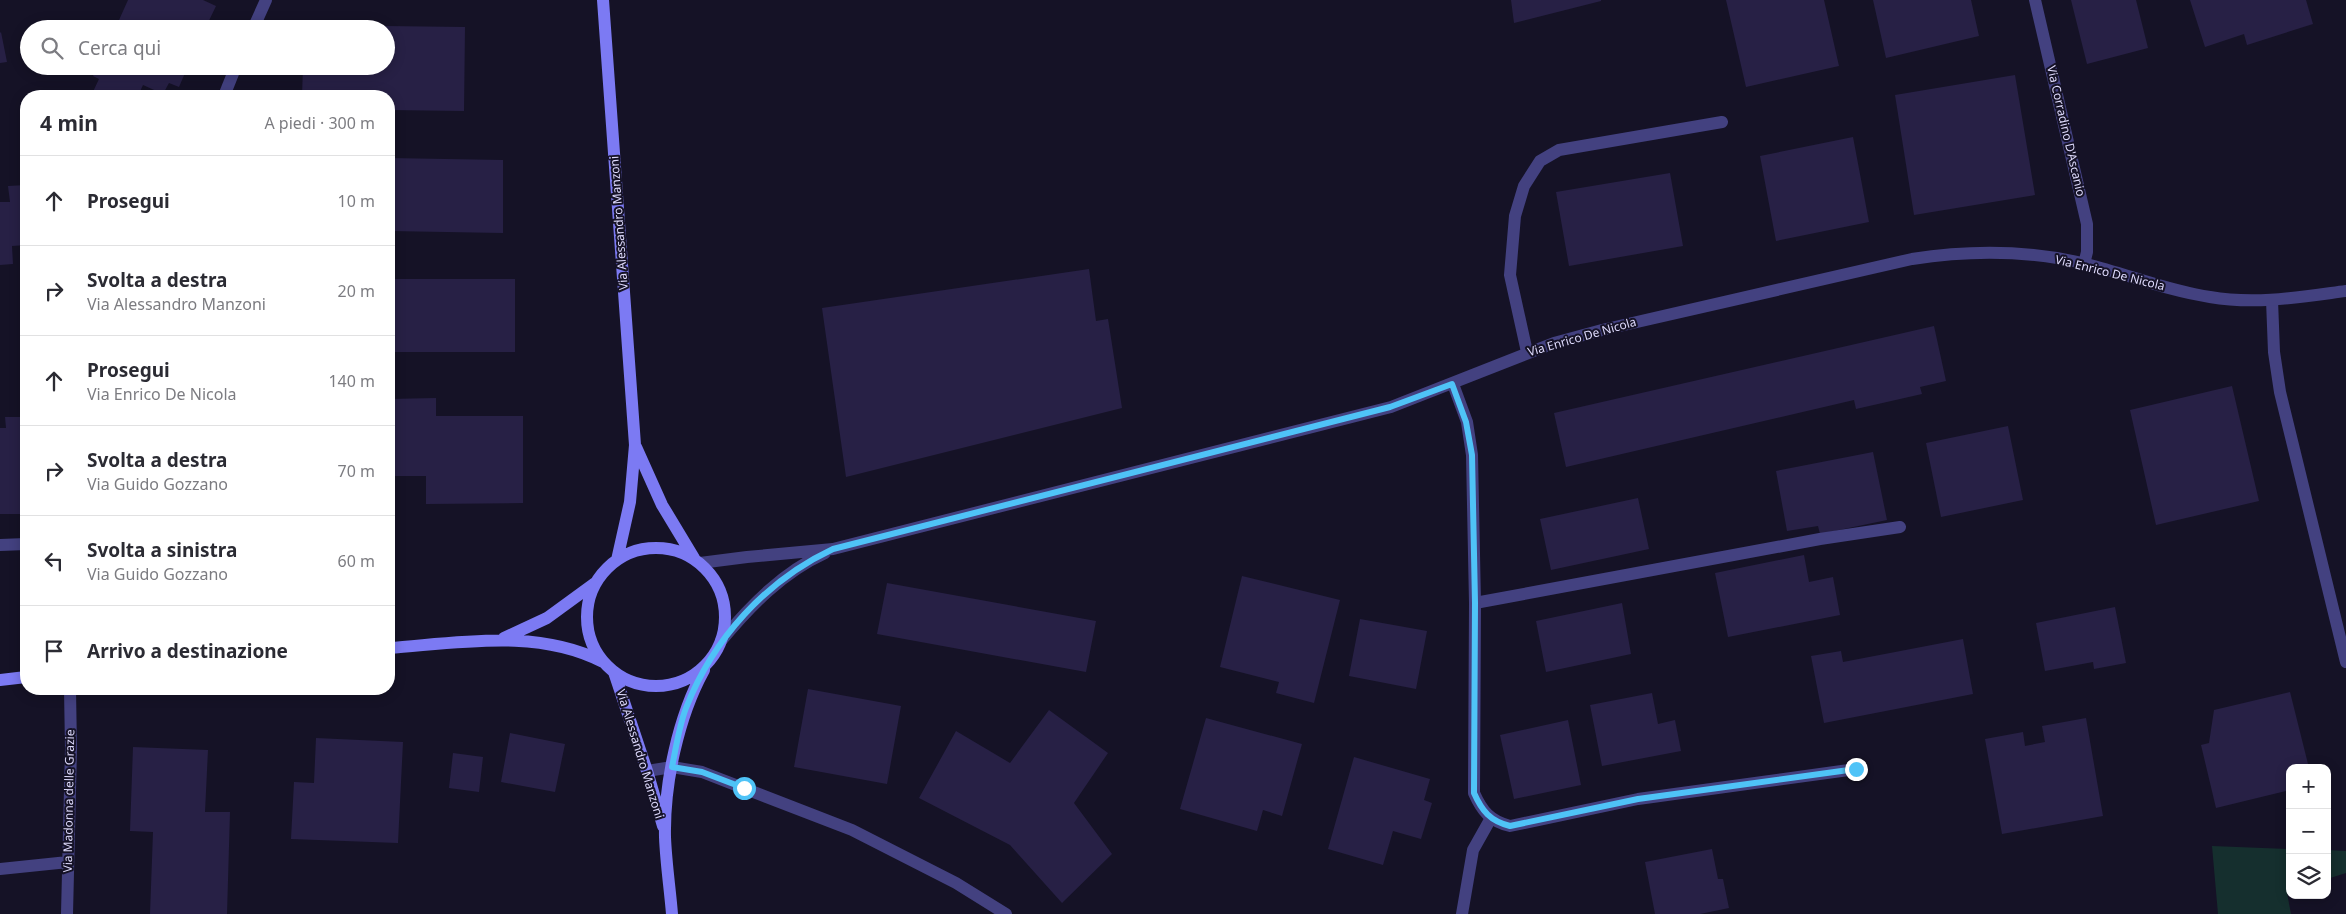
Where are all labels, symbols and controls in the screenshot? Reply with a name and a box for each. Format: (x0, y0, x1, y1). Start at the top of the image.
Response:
search box (20, 20, 395, 75)
icon: search (38, 34, 66, 62)
text: Cerca qui (78, 35, 161, 61)
street label: Via Corradino D'Ascanio (2043, 64, 2090, 198)
text: 4 min (40, 109, 98, 137)
text: A piedi · 300 m (264, 112, 375, 134)
street label: Via Alessandro Manzoni (605, 155, 632, 291)
icon: ahead (40, 187, 68, 215)
text: Prosegui (87, 188, 170, 214)
text: 10 m (338, 190, 375, 212)
street label: Via Enrico De Nicola (2054, 251, 2167, 294)
text: Svolta a destra (87, 267, 227, 293)
icon: right (40, 277, 68, 305)
text: 20 m (338, 280, 375, 302)
text: Via Alessandro Manzoni (87, 293, 266, 315)
street label: Via Enrico De Nicola (1526, 313, 1638, 360)
text: Prosegui (87, 357, 170, 383)
icon: ahead (40, 367, 68, 395)
text: 140 m (328, 370, 375, 392)
text: Via Enrico De Nicola (87, 383, 237, 405)
text: Svolta a destra (87, 447, 227, 473)
icon: right (40, 457, 68, 485)
text: 70 m (338, 460, 375, 482)
text: Via Guido Gozzano (87, 473, 228, 495)
text: Svolta a sinistra (87, 537, 237, 563)
icon: left (40, 547, 68, 575)
text: 60 m (338, 550, 375, 572)
text: Via Guido Gozzano (87, 563, 228, 585)
icon: arrive (40, 637, 68, 665)
text: Arrivo a destinazione (87, 638, 288, 664)
street label: Via Alessandro Manzoni (613, 687, 668, 821)
street label: Via Madonna delle Grazie (59, 729, 78, 873)
route end (1845, 758, 1868, 781)
map controls (2286, 764, 2331, 899)
button: + (2286, 764, 2331, 809)
route start (733, 777, 756, 800)
button: − (2286, 809, 2331, 854)
button: layers (2286, 854, 2331, 899)

